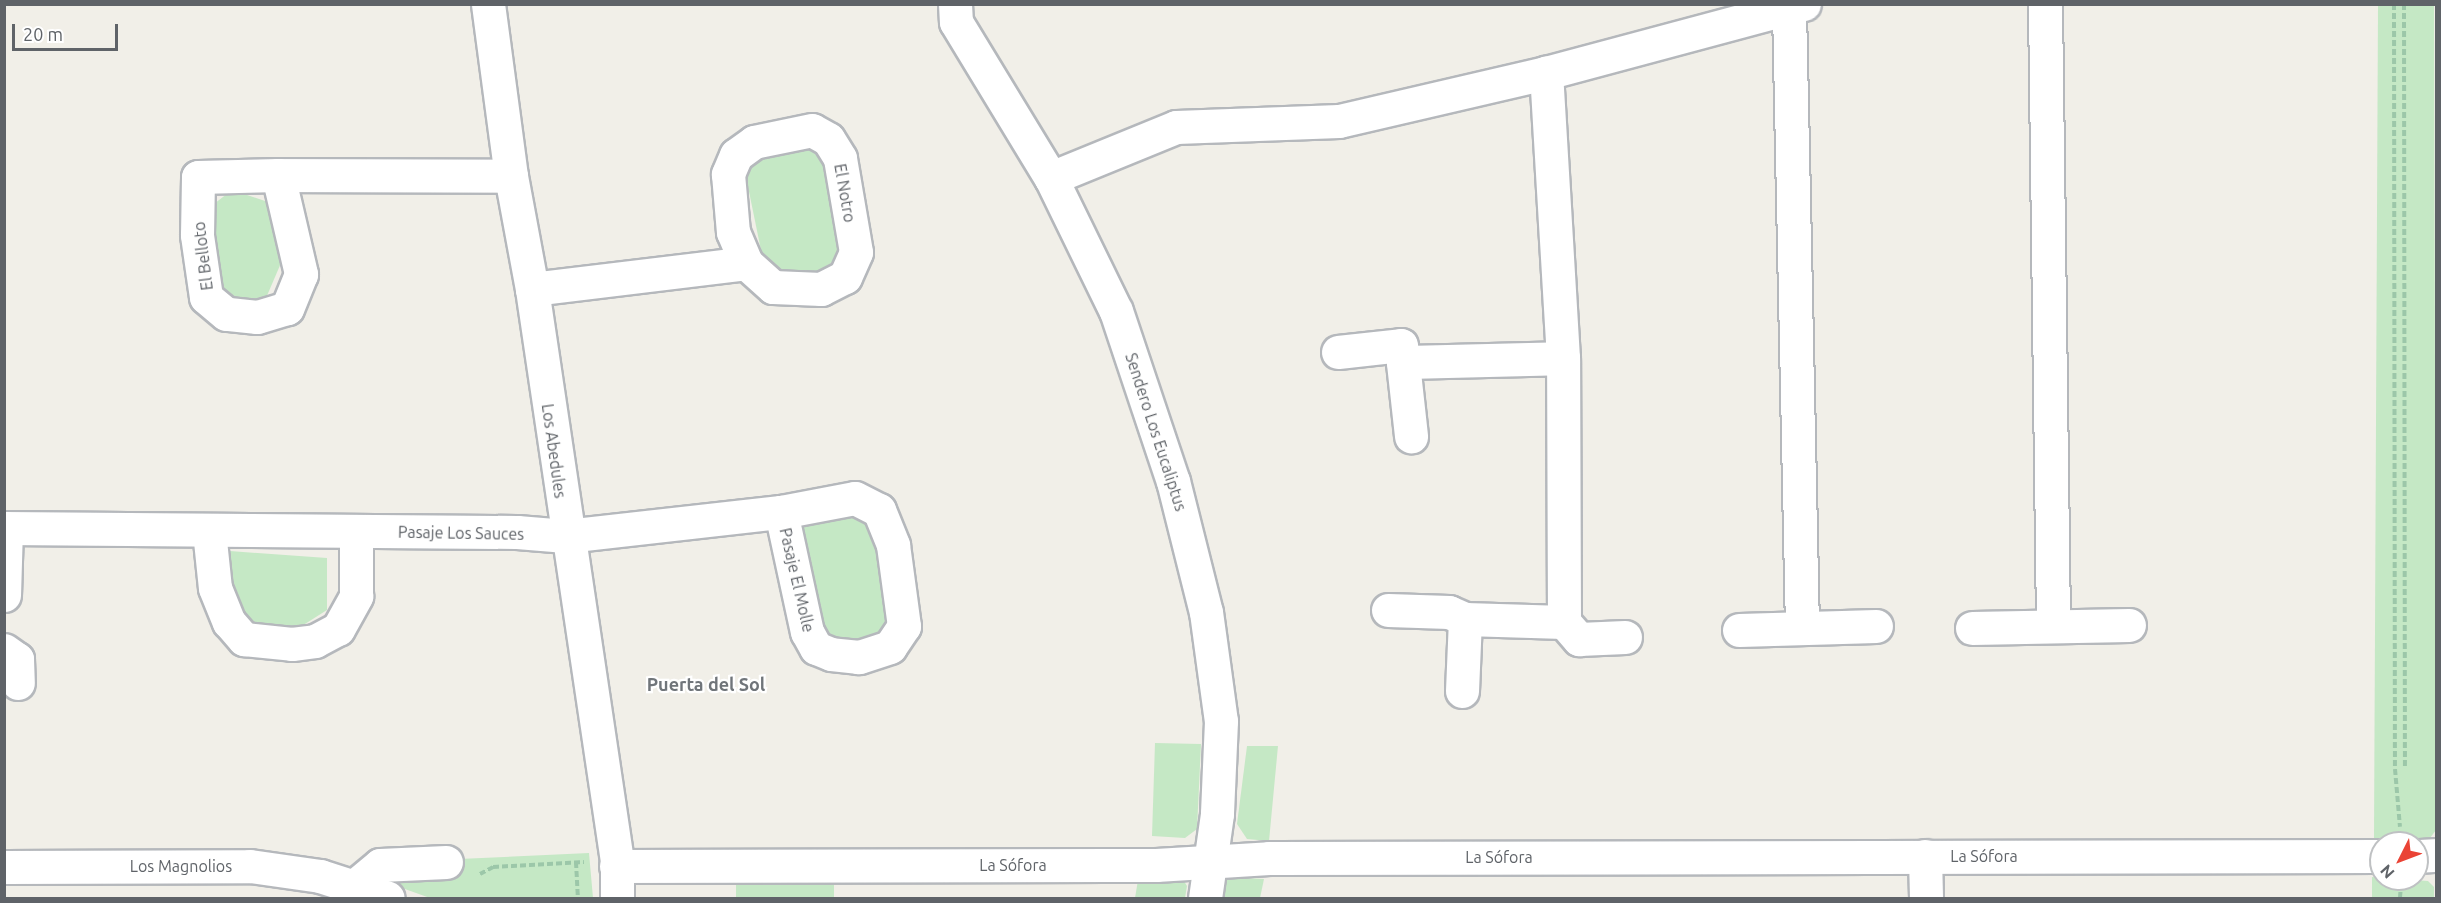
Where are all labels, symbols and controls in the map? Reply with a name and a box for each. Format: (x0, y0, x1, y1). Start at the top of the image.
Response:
scale bar (15, 12, 122, 50)
text: 20 m (23, 24, 63, 44)
street label: El Notro (830, 162, 860, 224)
street label: El Belloto (189, 220, 217, 292)
street label: Sendero Los Eucaliptus (1121, 350, 1191, 514)
street label: Los Abedules (538, 403, 570, 499)
street label: Pasaje Los Sauces (398, 522, 524, 544)
street label: Pasaje El Molle (776, 526, 818, 634)
district label: Puerta del Sol (647, 673, 765, 695)
north arrow (2369, 831, 2429, 891)
street label: La Sófora (1950, 846, 2018, 866)
street label: La Sófora (1465, 847, 1533, 867)
street label: La Sófora (979, 855, 1047, 875)
street label: Los Magnolios (130, 856, 232, 876)
text: N (2376, 861, 2398, 882)

